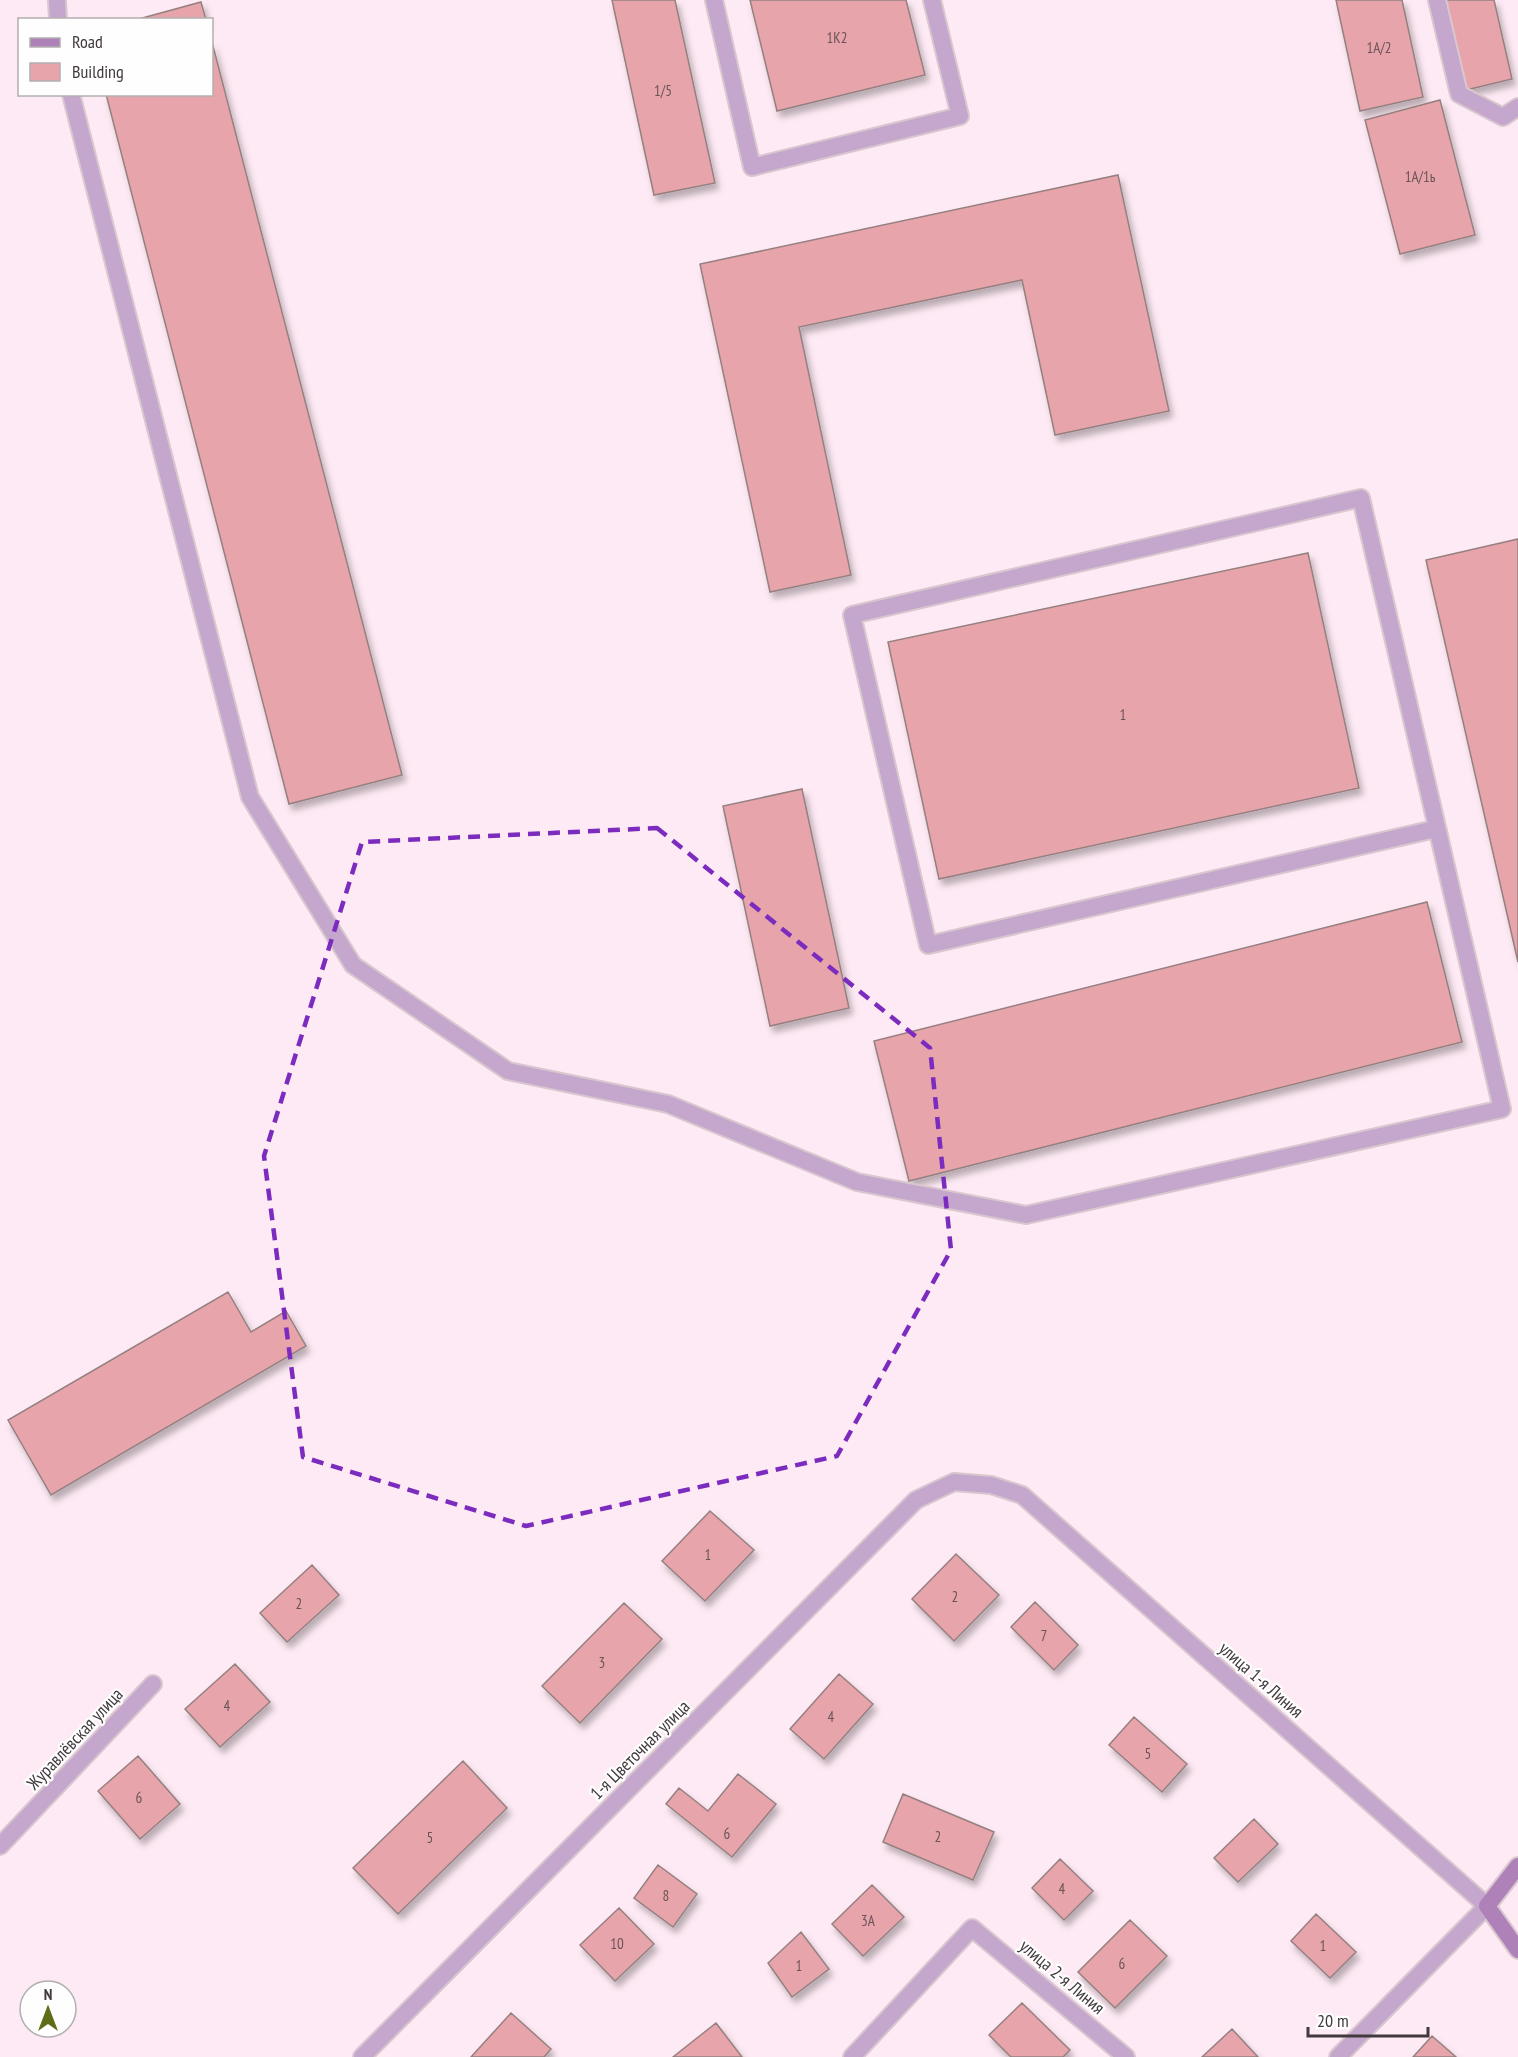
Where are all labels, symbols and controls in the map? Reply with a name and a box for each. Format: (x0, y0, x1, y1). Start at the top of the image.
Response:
legend (18, 18, 213, 96)
house number: 1К2 (827, 28, 847, 47)
text: Road (72, 30, 103, 53)
house number: 1А/2 (1366, 38, 1392, 57)
text: Building (72, 60, 124, 83)
house number: 1/5 (654, 81, 672, 100)
house number: 1А/1ь (1405, 167, 1436, 186)
house number: 1 (1120, 705, 1126, 724)
house number: 1 (705, 1545, 711, 1564)
house number: 2 (952, 1587, 958, 1606)
house number: 2 (296, 1594, 302, 1613)
house number: 7 (1041, 1626, 1047, 1645)
street label: улица 1-я Линия (1214, 1637, 1308, 1723)
house number: 3 (599, 1653, 605, 1672)
street label: Журавлёвская улица (21, 1683, 128, 1795)
street label: 1-я Цветочная улица (585, 1695, 694, 1804)
house number: 4 (224, 1696, 231, 1715)
house number: 4 (828, 1707, 835, 1726)
house number: 5 (1145, 1744, 1151, 1763)
house number: 6 (136, 1788, 143, 1807)
house number: 6 (724, 1824, 731, 1843)
house number: 2 (935, 1827, 941, 1846)
house number: 5 (427, 1828, 433, 1847)
house number: 4 (1059, 1879, 1066, 1898)
house number: 8 (663, 1886, 669, 1905)
house number: 3А (861, 1911, 876, 1930)
house number: 10 (610, 1934, 624, 1953)
street label: улица 2-я Линия (1015, 1934, 1110, 2019)
house number: 1 (1320, 1936, 1326, 1955)
house number: 6 (1119, 1954, 1126, 1973)
house number: 1 (796, 1956, 802, 1975)
north arrow (18, 1979, 78, 2039)
text: N (44, 1984, 52, 2004)
scale bar (1308, 2000, 1428, 2038)
text: 20 m (1317, 2009, 1349, 2032)

